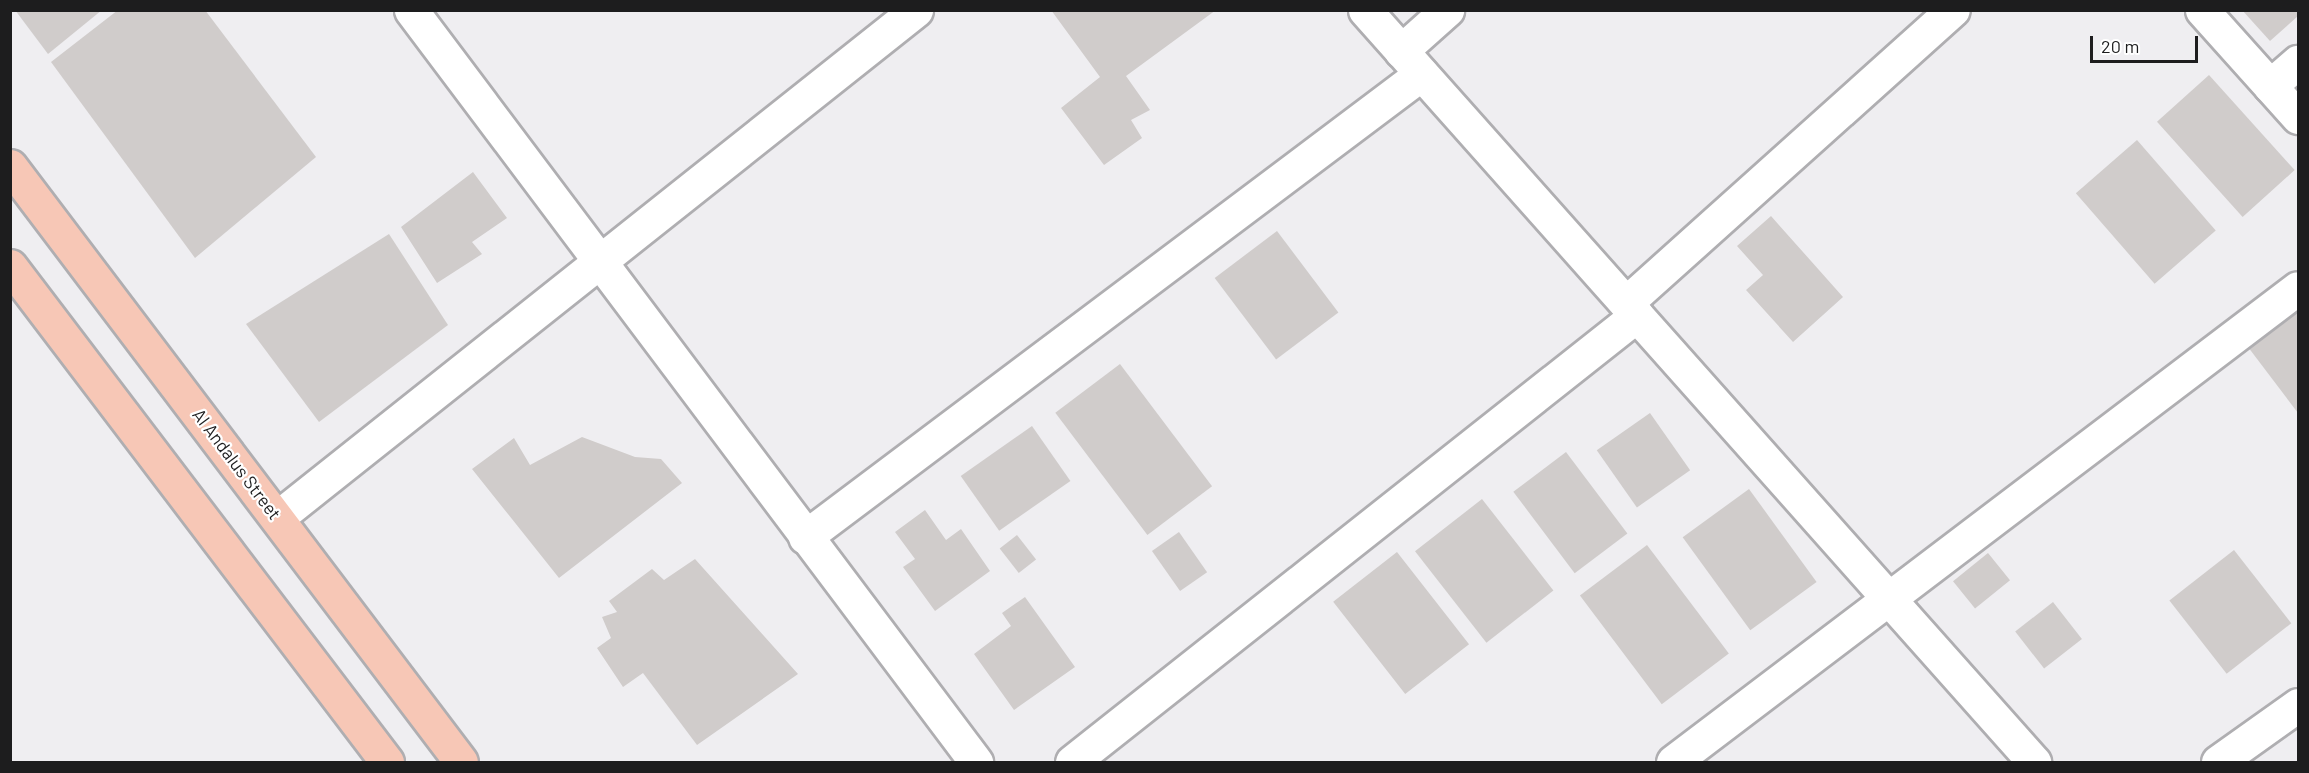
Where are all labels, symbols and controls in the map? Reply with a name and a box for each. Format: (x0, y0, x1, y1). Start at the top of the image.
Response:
scale bar (2093, 24, 2201, 62)
text: 20 m (2101, 35, 2139, 57)
street label: Al Andalus Street (188, 404, 286, 524)

